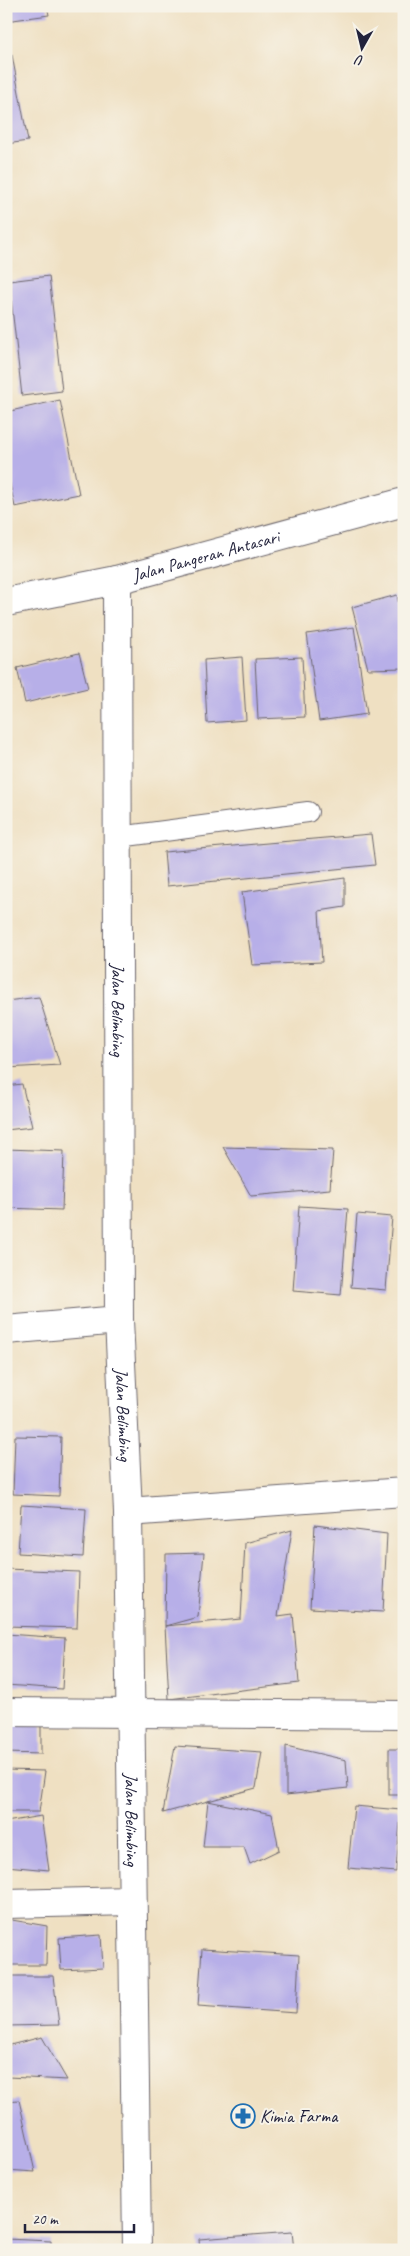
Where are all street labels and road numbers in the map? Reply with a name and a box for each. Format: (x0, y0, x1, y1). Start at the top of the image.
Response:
street label: Jalan Pangeran Antasari (129, 525, 284, 587)
street label: Jalan Belimbing (107, 962, 129, 1058)
street label: Jalan Belimbing (110, 1367, 137, 1464)
street label: Jalan Belimbing (120, 1772, 143, 1868)

